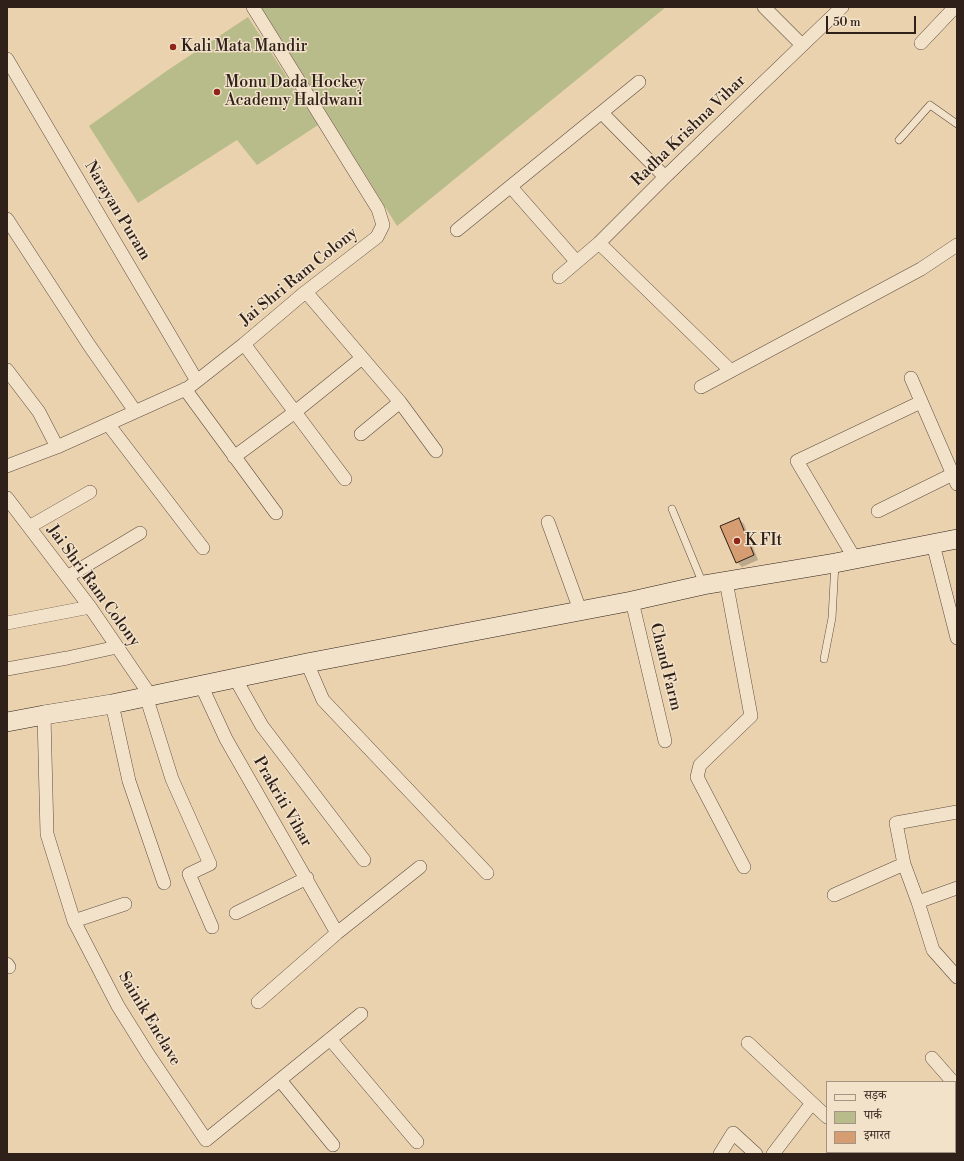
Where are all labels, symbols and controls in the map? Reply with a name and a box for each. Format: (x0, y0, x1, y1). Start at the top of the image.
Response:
scale bar (828, 8, 918, 34)
text: 50 m (833, 15, 861, 30)
place label: Kali Mata Mandir (181, 37, 307, 57)
marker: Kali Mata Mandir (168, 42, 178, 52)
street label: Radha Krishna Vihar (628, 71, 750, 191)
place label: Monu Dada Hockey Academy Haldwani (225, 73, 365, 111)
marker: Monu Dada Hockey Academy Haldwani (212, 87, 222, 97)
street label: Narayan Puram (80, 158, 154, 264)
street label: Jai Shri Ram Colony (236, 224, 362, 330)
street label: Jai Shri Ram Colony (42, 521, 144, 651)
place label: K FIt (745, 531, 782, 551)
marker: K FIt (732, 536, 742, 546)
street label: Chand Farm (645, 621, 685, 713)
street label: Prakriti Vihar (248, 753, 316, 851)
street label: Sainik Enclave (113, 969, 185, 1069)
legend (826, 1081, 956, 1153)
text: सड़क (864, 1088, 887, 1103)
text: पार्क (864, 1108, 882, 1123)
text: इमारत (864, 1128, 890, 1143)

